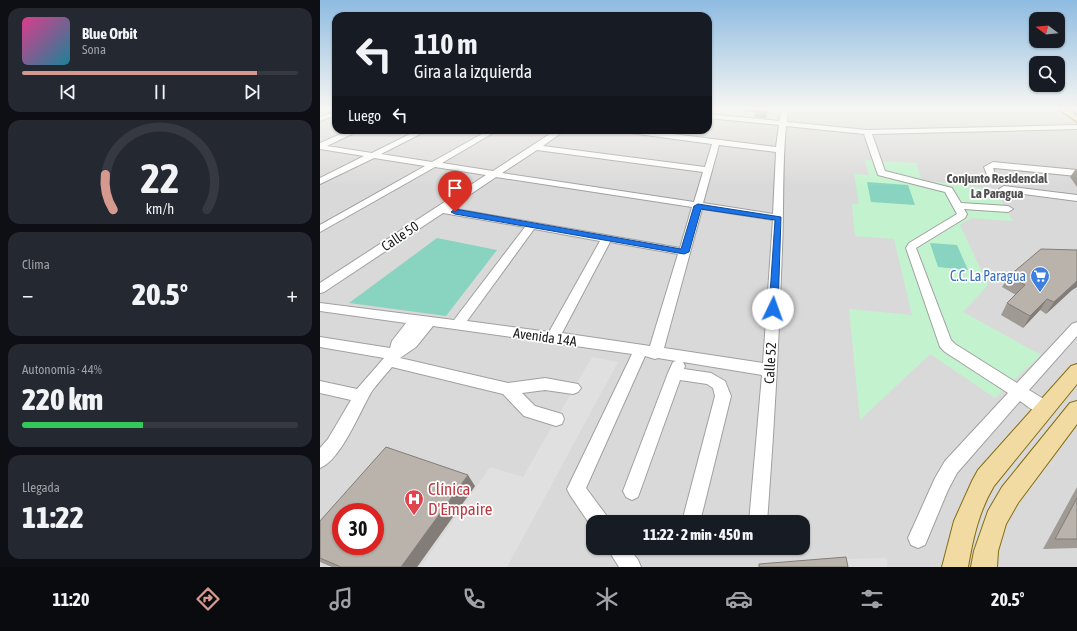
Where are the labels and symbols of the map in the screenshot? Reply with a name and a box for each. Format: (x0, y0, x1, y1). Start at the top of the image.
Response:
north arrow (1029, 12, 1065, 48)
pin (438, 171, 472, 212)
district label: Conjunto Residencial La Paragua (947, 171, 1048, 201)
street label: Calle 50 (378, 218, 422, 254)
supermarket icon: C.C. La Paragua (1029, 265, 1051, 293)
place label: C.C. La Paragua (950, 268, 1026, 284)
position arrow (752, 288, 794, 330)
street label: Avenida 14A (512, 325, 578, 349)
street label: Calle 52 (761, 342, 779, 384)
place label: Clínica D'Empaire (428, 479, 493, 519)
hospital icon: Clínica D'Empaire (403, 488, 425, 516)
speed limit sign: 30 (332, 503, 384, 555)

